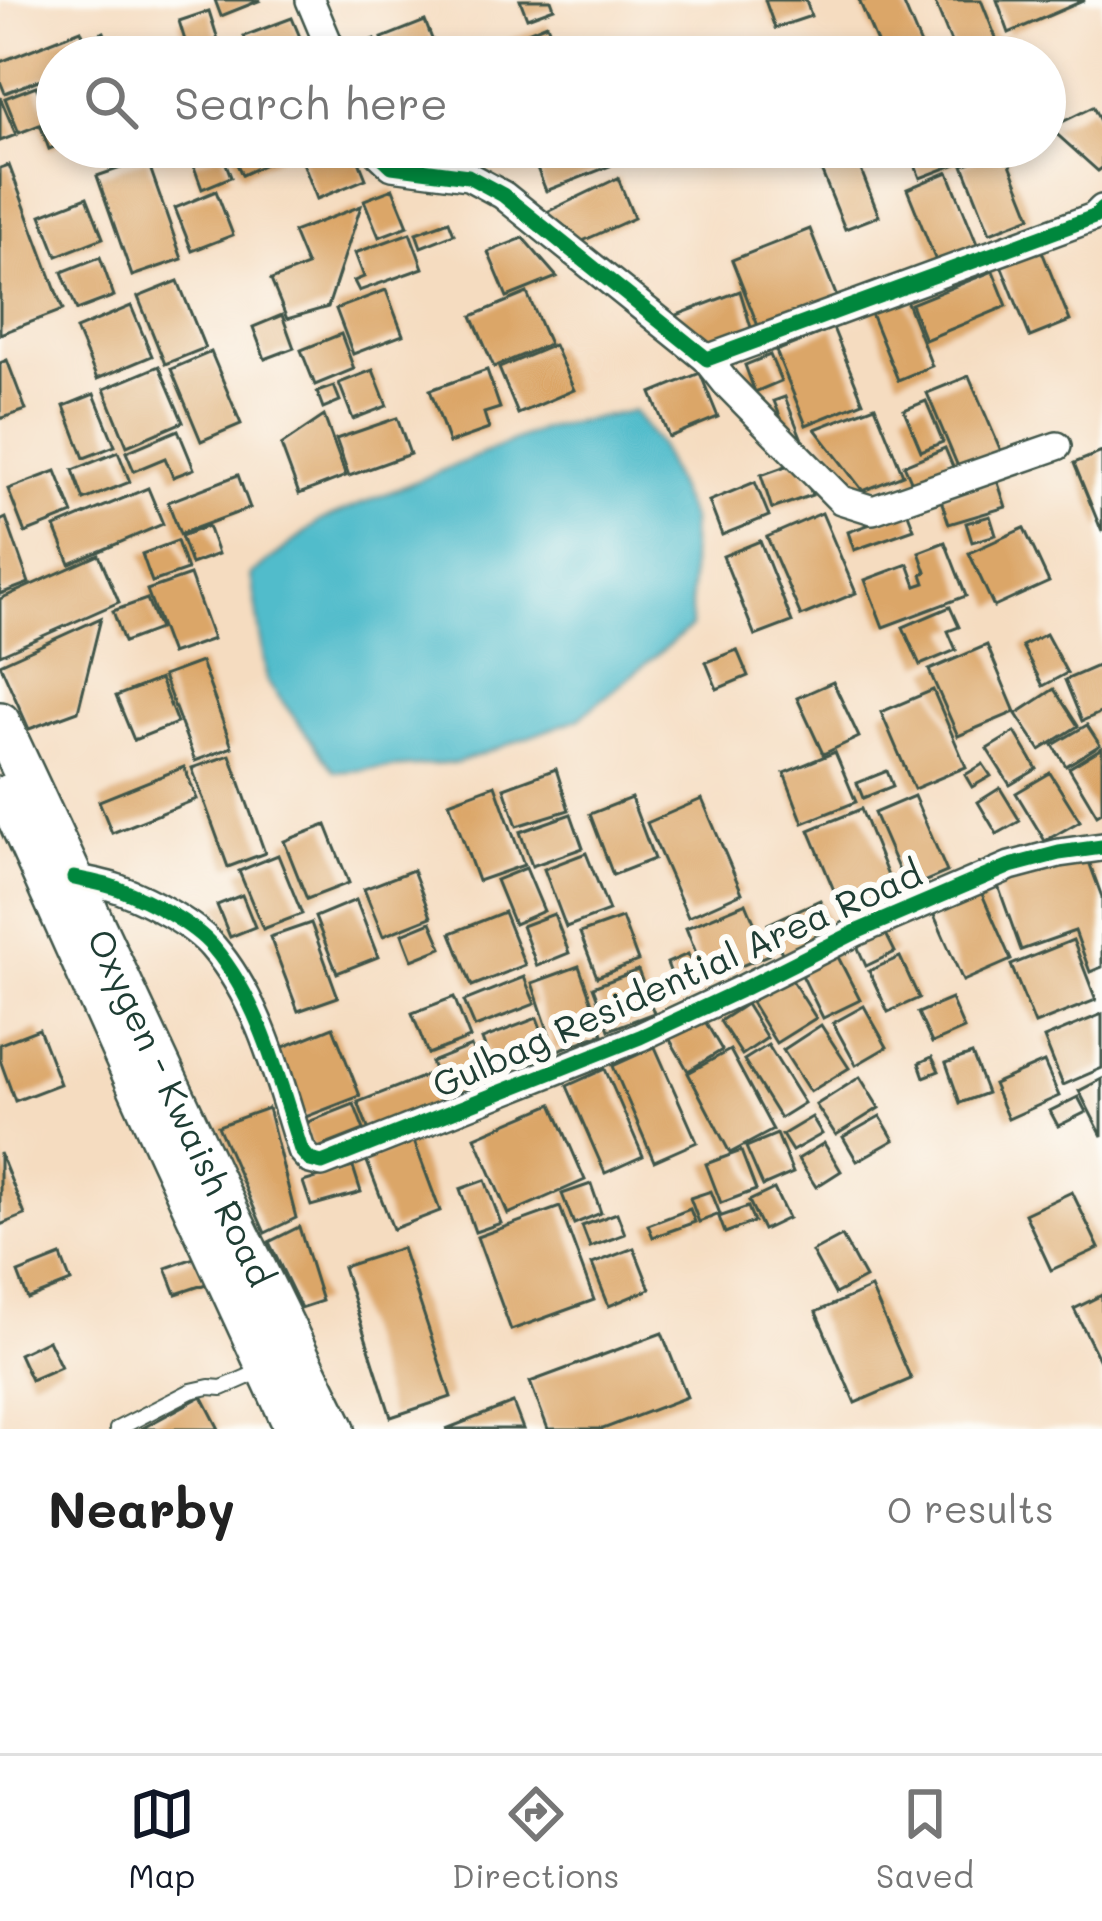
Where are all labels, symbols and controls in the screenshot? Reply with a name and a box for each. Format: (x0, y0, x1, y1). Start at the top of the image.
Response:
search box (36, 36, 1066, 168)
icon: search (78, 69, 144, 135)
text: Search here (174, 73, 448, 131)
street label: Gulbag Residential Area Road (424, 848, 928, 1107)
street label: Oxygen - Kwaish Road (78, 921, 286, 1294)
text: Nearby (48, 1474, 235, 1541)
text: 0 results (888, 1482, 1054, 1533)
tab: Map (128, 1781, 195, 1896)
tab: Directions (452, 1781, 619, 1896)
tab: Saved (876, 1781, 974, 1896)

